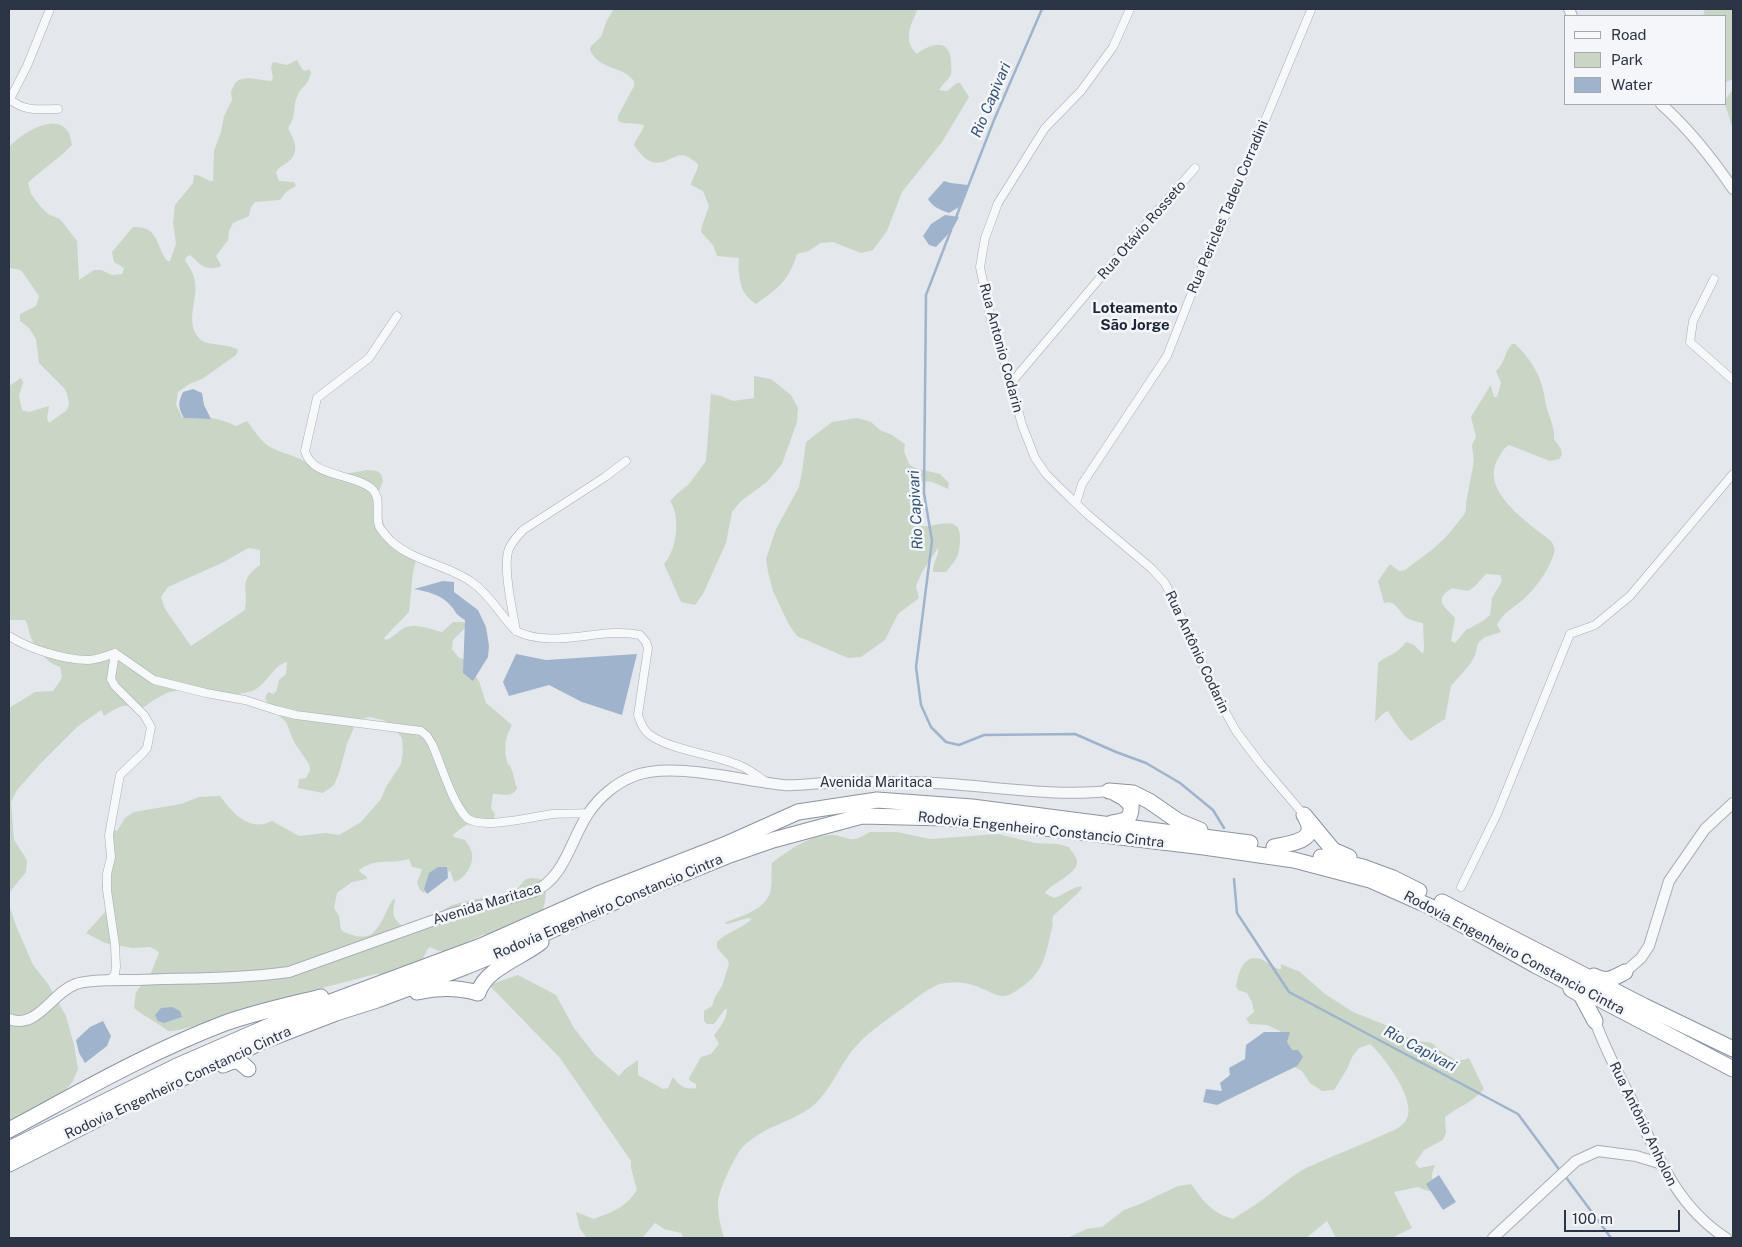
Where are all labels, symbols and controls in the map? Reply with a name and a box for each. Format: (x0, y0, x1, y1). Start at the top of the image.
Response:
legend (1564, 15, 1727, 105)
text: Road (1611, 26, 1647, 43)
text: Park (1611, 51, 1643, 68)
water label: Rio Capivari (967, 60, 1015, 140)
text: Water (1611, 76, 1653, 93)
street label: Rua Pericles Tadeu Corradini (1184, 118, 1272, 296)
street label: Rua Otávio Rosseto (1094, 177, 1190, 283)
street label: Rua Antonio Codarin (976, 282, 1026, 414)
district label: Loteamento São Jorge (1092, 299, 1178, 334)
water label: Rio Capivari (905, 470, 927, 550)
street label: Rua Antônio Codarin (1161, 588, 1233, 716)
street label: Avenida Maritaca (820, 775, 932, 791)
street label: Rodovia Engenheiro Constancio Cintra (917, 809, 1165, 851)
street label: Rodovia Engenheiro Constancio Cintra (491, 851, 725, 963)
street label: Avenida Maritaca (431, 880, 543, 928)
street label: Rodovia Engenheiro Constancio Cintra (1401, 887, 1627, 1019)
water label: Rio Capivari (1381, 1022, 1459, 1076)
street label: Rodovia Engenheiro Constancio Cintra (62, 1023, 294, 1143)
street label: Rua Antônio Anholon (1606, 1059, 1680, 1189)
scale bar (1567, 1200, 1683, 1232)
text: 100 m (1572, 1210, 1613, 1227)

